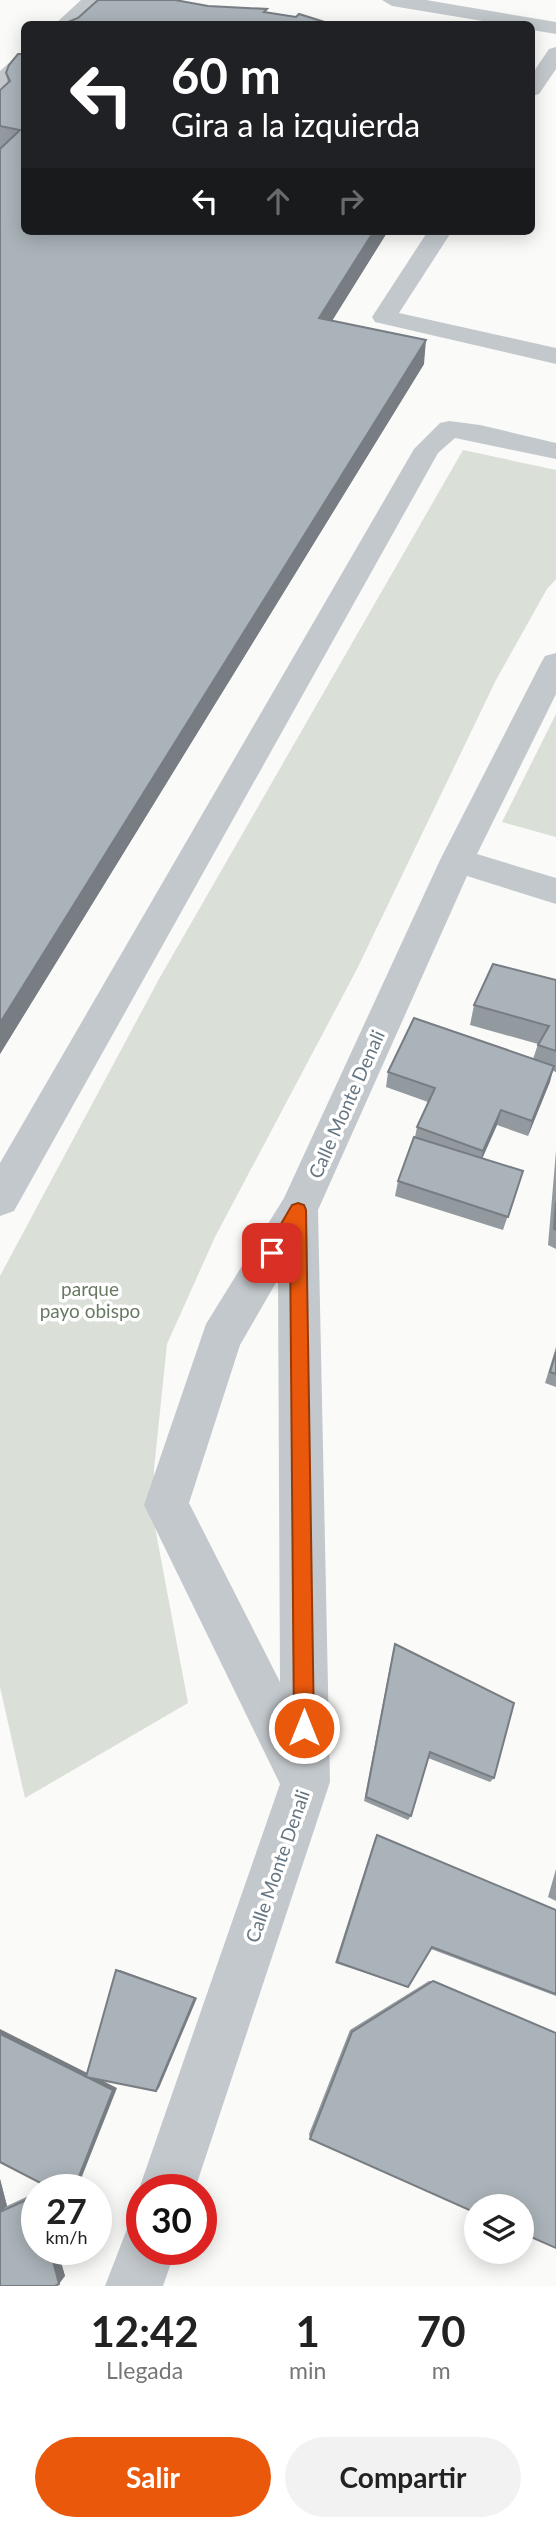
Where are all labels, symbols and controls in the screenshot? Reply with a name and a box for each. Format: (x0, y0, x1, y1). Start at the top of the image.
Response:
text: 60 m (171, 46, 281, 104)
icon: left (56, 49, 147, 140)
text: Gira a la izquierda (171, 105, 420, 144)
icon: left (186, 182, 224, 220)
icon: ahead (259, 182, 297, 220)
icon: right (332, 182, 370, 220)
street label: Calle Monte Denali (303, 1026, 389, 1182)
pin (242, 1223, 302, 1283)
icon: arrive (253, 1234, 291, 1272)
park label: parque payo obispo (40, 1277, 140, 1322)
position arrow (267, 1691, 341, 1765)
street label: Calle Monte Denali (240, 1787, 314, 1945)
speed limit sign: 30 (126, 2174, 217, 2265)
text: 27 (46, 2189, 87, 2231)
map controls (464, 2194, 534, 2264)
button: layers (464, 2194, 534, 2264)
text: km/h (45, 2226, 88, 2248)
text: 12:42 (90, 2306, 199, 2356)
text: 1 (296, 2306, 320, 2356)
text: 70 (417, 2306, 466, 2356)
text: Llegada (106, 2356, 183, 2384)
text: min (289, 2356, 326, 2384)
text: m (432, 2356, 451, 2384)
button: Salir (35, 2437, 271, 2517)
button: Compartir (285, 2437, 521, 2517)

